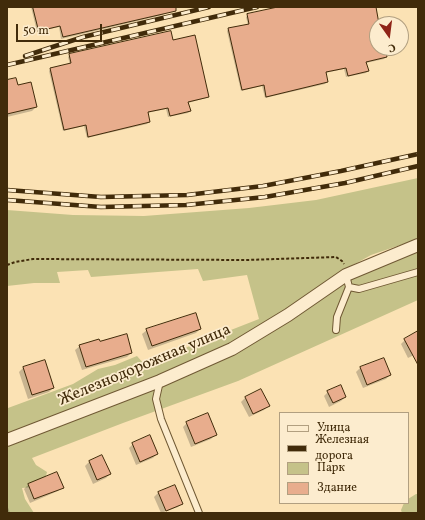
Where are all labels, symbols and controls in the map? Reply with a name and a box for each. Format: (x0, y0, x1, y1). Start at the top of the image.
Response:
scale bar (18, 16, 104, 42)
north arrow (369, 16, 409, 56)
text: 50 m (23, 23, 49, 39)
text: С (387, 39, 397, 55)
street label: Железнодорожная улица (56, 321, 234, 411)
legend (279, 412, 409, 504)
text: Улица (317, 420, 350, 436)
text: Железная дорога (315, 432, 369, 464)
text: Парк (317, 460, 345, 476)
text: Здание (317, 480, 357, 496)

